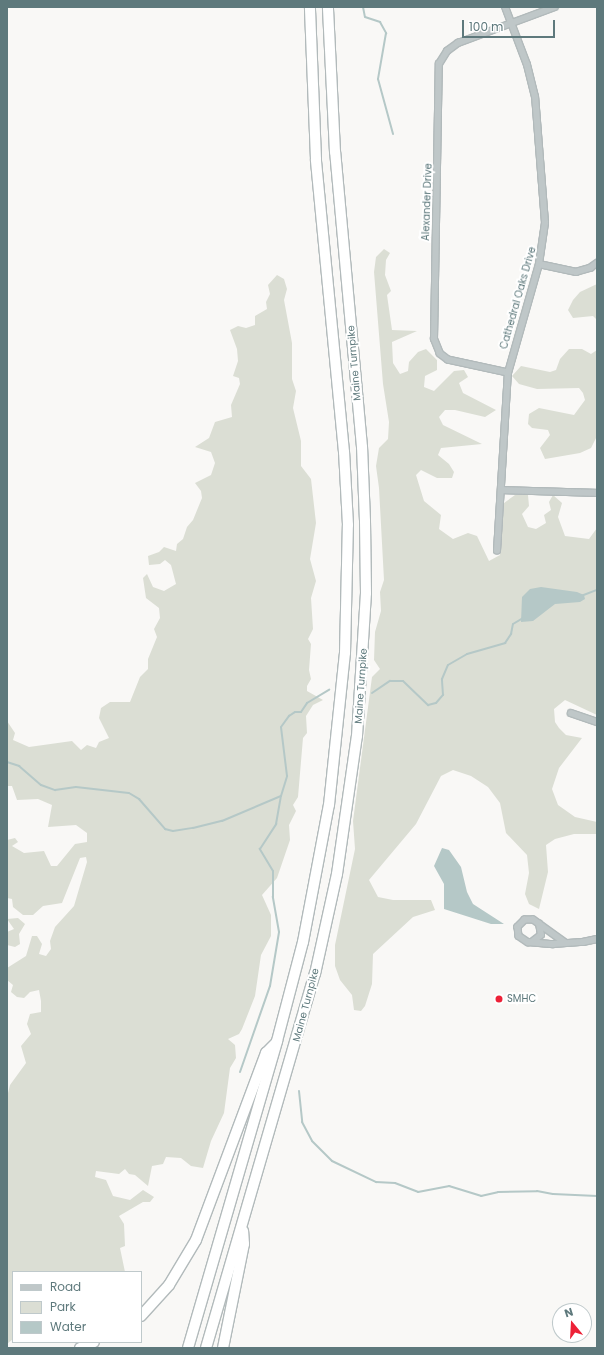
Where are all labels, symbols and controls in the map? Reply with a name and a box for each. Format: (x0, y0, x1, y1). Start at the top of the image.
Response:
scale bar (464, 12, 557, 38)
text: 100 m (469, 18, 503, 35)
street label: Alexander Drive (420, 163, 434, 241)
street label: Cathedral Oaks Drive (498, 245, 538, 351)
street label: Maine Turnpike (345, 325, 363, 401)
street label: Maine Turnpike (352, 648, 370, 724)
street label: Maine Turnpike (290, 967, 322, 1043)
place label: SMHC (507, 993, 536, 1005)
marker: SMHC (494, 994, 504, 1004)
legend (12, 1271, 142, 1343)
text: Road (50, 1278, 81, 1295)
text: Park (50, 1298, 76, 1315)
north arrow (552, 1303, 592, 1343)
text: N (562, 1304, 575, 1321)
text: Water (50, 1318, 86, 1335)

